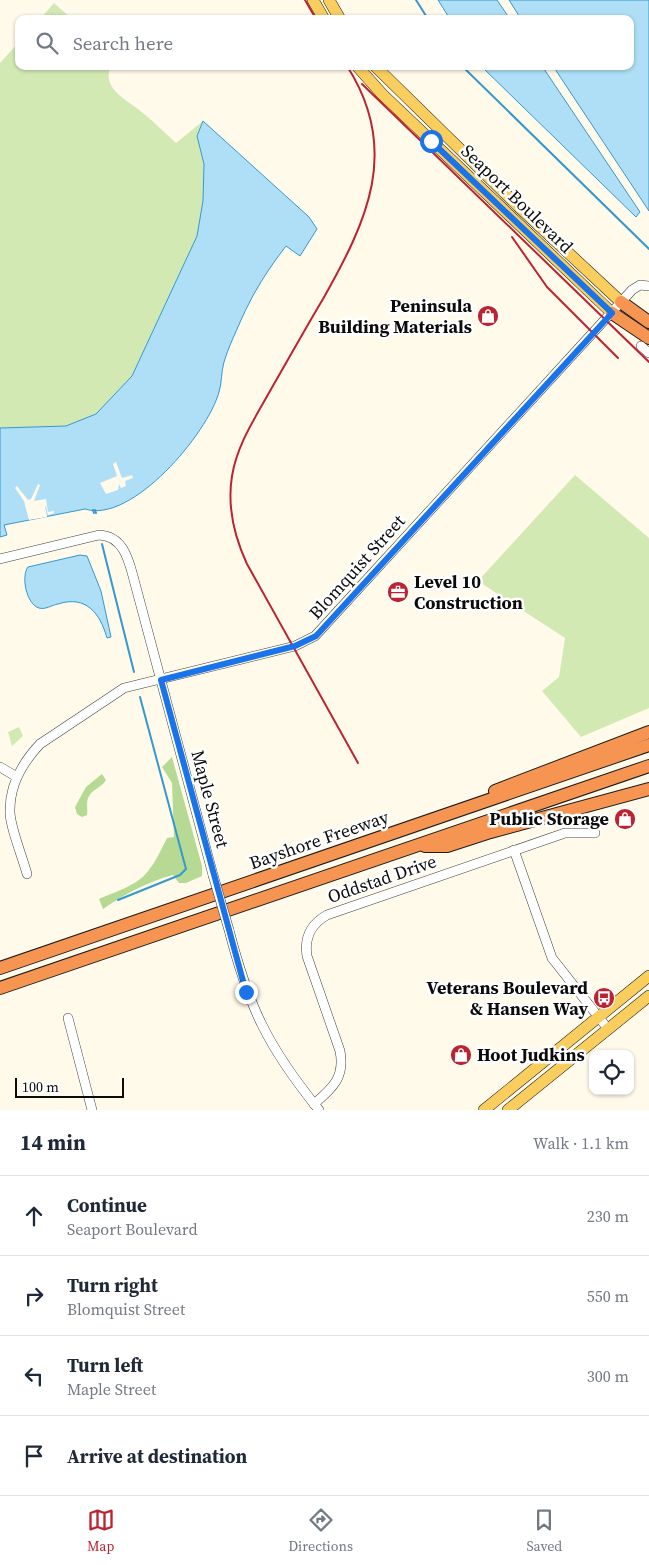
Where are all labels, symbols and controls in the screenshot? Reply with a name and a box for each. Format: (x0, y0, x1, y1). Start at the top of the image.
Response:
search box (15, 15, 634, 70)
icon: search (33, 29, 61, 57)
text: Search here (73, 30, 173, 56)
route start (420, 130, 443, 153)
street label: Seaport Boulevard (456, 139, 579, 259)
place label: Peninsula Building Materials (318, 293, 472, 339)
shop icon: Peninsula Building Materials (476, 304, 500, 328)
street label: Blomquist Street (303, 509, 410, 624)
place label: Level 10 Construction (414, 569, 523, 615)
office icon: Level 10 Construction (386, 580, 410, 604)
street label: Maple Street (185, 747, 236, 851)
street label: Bayshore Freeway (246, 804, 393, 875)
place label: Public Storage (489, 806, 609, 831)
shop icon: Public Storage (613, 807, 637, 831)
street label: Oddstad Drive (324, 848, 440, 909)
place label: Veterans Boulevard & Hansen Way (427, 975, 588, 1021)
route end (235, 981, 258, 1004)
bus stop icon: Veterans Boulevard & Hansen Way (592, 986, 616, 1010)
place label: Hoot Judkins (477, 1042, 585, 1067)
shop icon: Hoot Judkins (449, 1043, 473, 1067)
map controls (589, 1050, 634, 1095)
button: locate (589, 1050, 634, 1095)
scale bar (15, 1075, 124, 1098)
text: 100 m (22, 1077, 59, 1097)
text: 14 min (20, 1128, 86, 1157)
text: Walk · 1.1 km (533, 1132, 629, 1154)
text: Continue (67, 1192, 147, 1218)
icon: ahead (20, 1202, 48, 1230)
text: 230 m (587, 1205, 629, 1227)
text: Seaport Boulevard (67, 1218, 197, 1240)
text: Turn right (67, 1272, 158, 1298)
icon: right (20, 1282, 48, 1310)
text: 550 m (587, 1285, 629, 1307)
text: Blomquist Street (67, 1298, 185, 1320)
text: Turn left (67, 1352, 143, 1378)
icon: left (20, 1362, 48, 1390)
text: 300 m (587, 1365, 629, 1387)
text: Maple Street (67, 1378, 156, 1400)
icon: arrive (20, 1442, 48, 1470)
text: Arrive at destination (67, 1443, 247, 1469)
tab: Map (87, 1506, 115, 1556)
tab: Directions (288, 1506, 353, 1556)
tab: Saved (526, 1506, 562, 1556)

